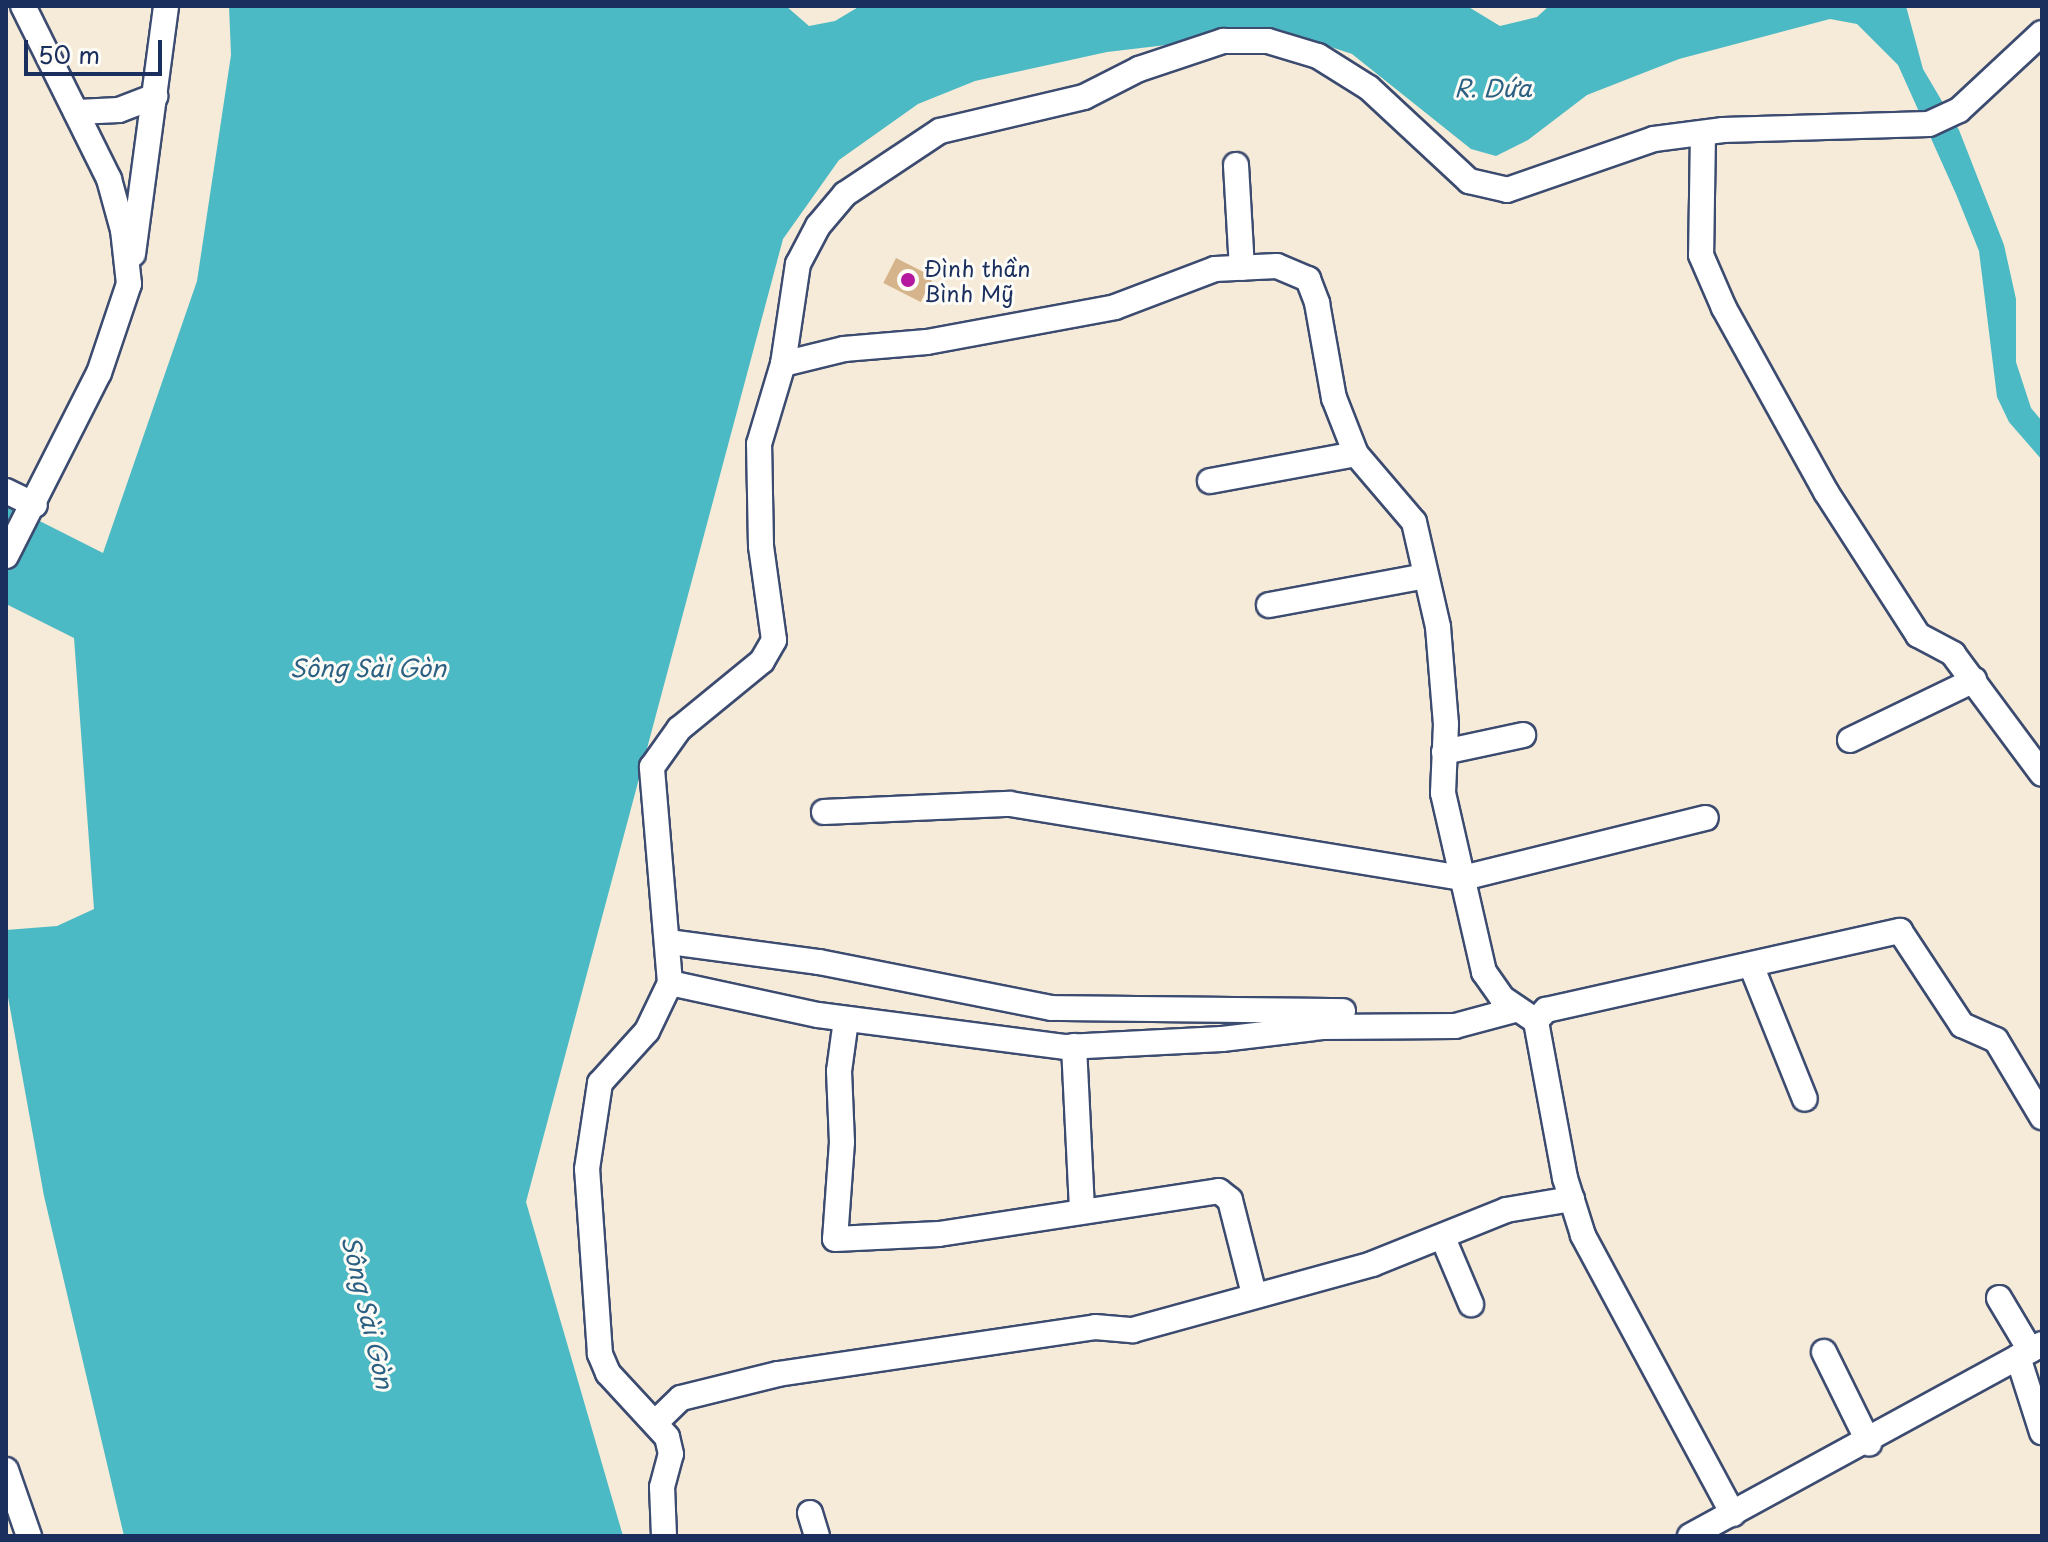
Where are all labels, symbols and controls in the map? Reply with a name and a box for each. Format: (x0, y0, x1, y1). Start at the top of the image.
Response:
scale bar (28, 24, 166, 74)
text: 50 m (38, 36, 100, 72)
water label: R. Dứa (1453, 74, 1533, 102)
place label: Đình thần Bình Mỹ (924, 254, 1030, 306)
marker: Đình thần Bình Mỹ (899, 271, 917, 289)
water label: Sông Sài Gòn (289, 654, 447, 682)
water label: Sông Sài Gòn (336, 1232, 400, 1392)

